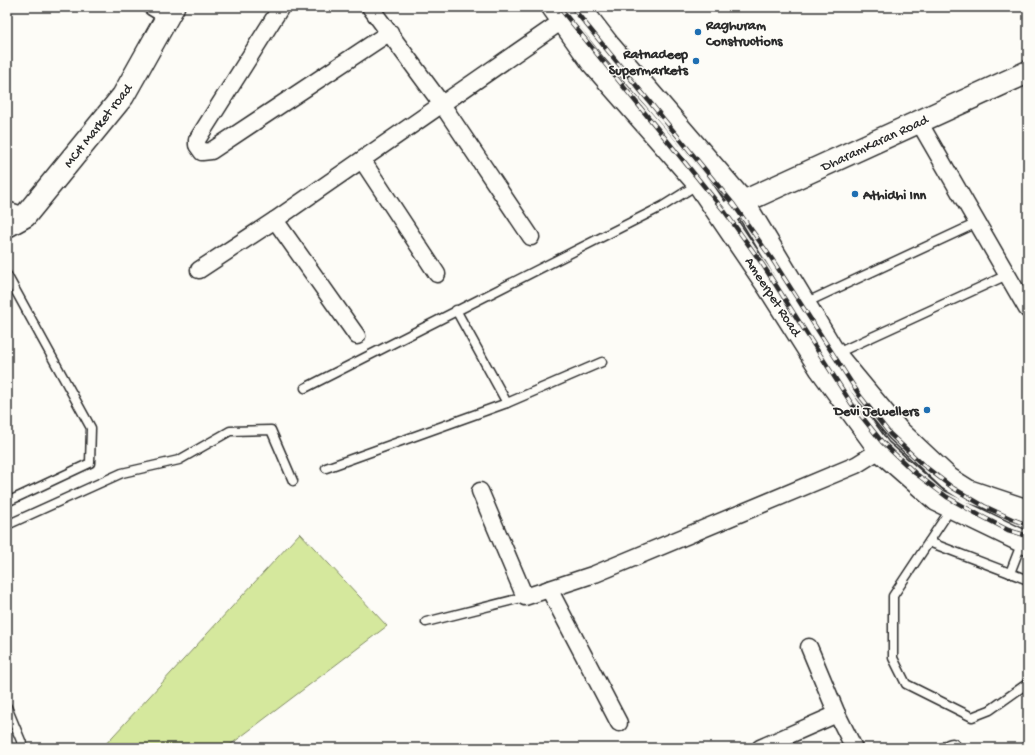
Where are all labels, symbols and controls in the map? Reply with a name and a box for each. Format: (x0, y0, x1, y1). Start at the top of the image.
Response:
place label: Raghuram Constructions (705, 18, 783, 51)
marker: Raghuram Constructions (693, 27, 703, 37)
place label: Ratnadeep Supermarkets (609, 47, 689, 80)
marker: Ratnadeep Supermarkets (691, 56, 701, 66)
street label: MCH Market road (61, 80, 138, 172)
street label: DharamKaran Road (818, 111, 933, 177)
place label: Athidhi Inn (862, 188, 927, 205)
marker: Athidhi Inn (850, 189, 860, 199)
street label: Ameerpet Road (740, 254, 805, 342)
place label: Devi Jewellers (832, 404, 920, 421)
marker: Devi Jewellers (922, 405, 932, 415)

